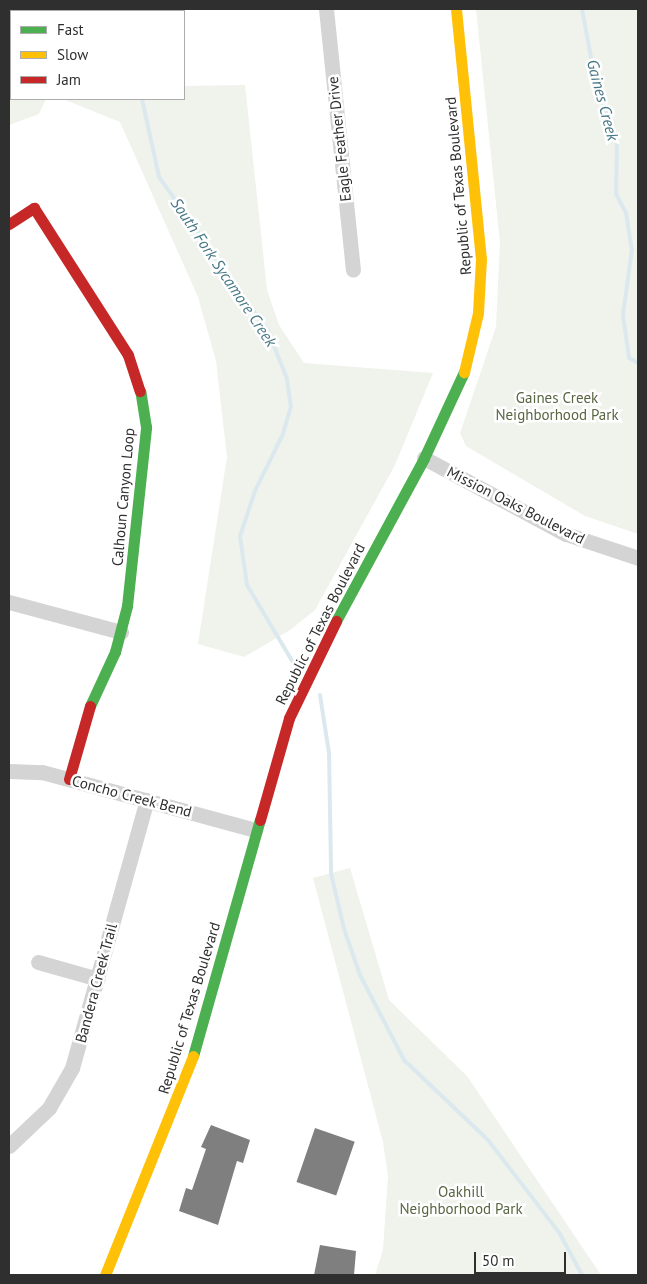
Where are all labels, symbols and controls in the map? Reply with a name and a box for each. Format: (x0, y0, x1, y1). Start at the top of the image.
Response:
legend (10, 10, 185, 100)
text: Fast (57, 20, 84, 39)
text: Slow (57, 45, 88, 64)
water label: Gaines Creek (583, 57, 623, 143)
text: Jam (57, 70, 81, 89)
street label: Eagle Feather Drive (323, 75, 355, 203)
street label: Republic of Texas Boulevard (441, 96, 475, 276)
water label: South Fork Sycamore Creek (167, 194, 281, 350)
park label: Gaines Creek Neighborhood Park (495, 388, 619, 423)
street label: Calhoun Canyon Loop (108, 427, 138, 567)
street label: Mission Oaks Boulevard (444, 462, 588, 548)
street label: Republic of Texas Boulevard (271, 540, 369, 708)
street label: Concho Creek Bend (70, 771, 194, 821)
street label: Republic of Texas Boulevard (154, 920, 224, 1096)
street label: Bandera Creek Trail (71, 921, 121, 1045)
park label: Oakhill Neighborhood Park (399, 1182, 523, 1217)
scale bar (477, 1242, 570, 1274)
text: 50 m (482, 1251, 515, 1270)

